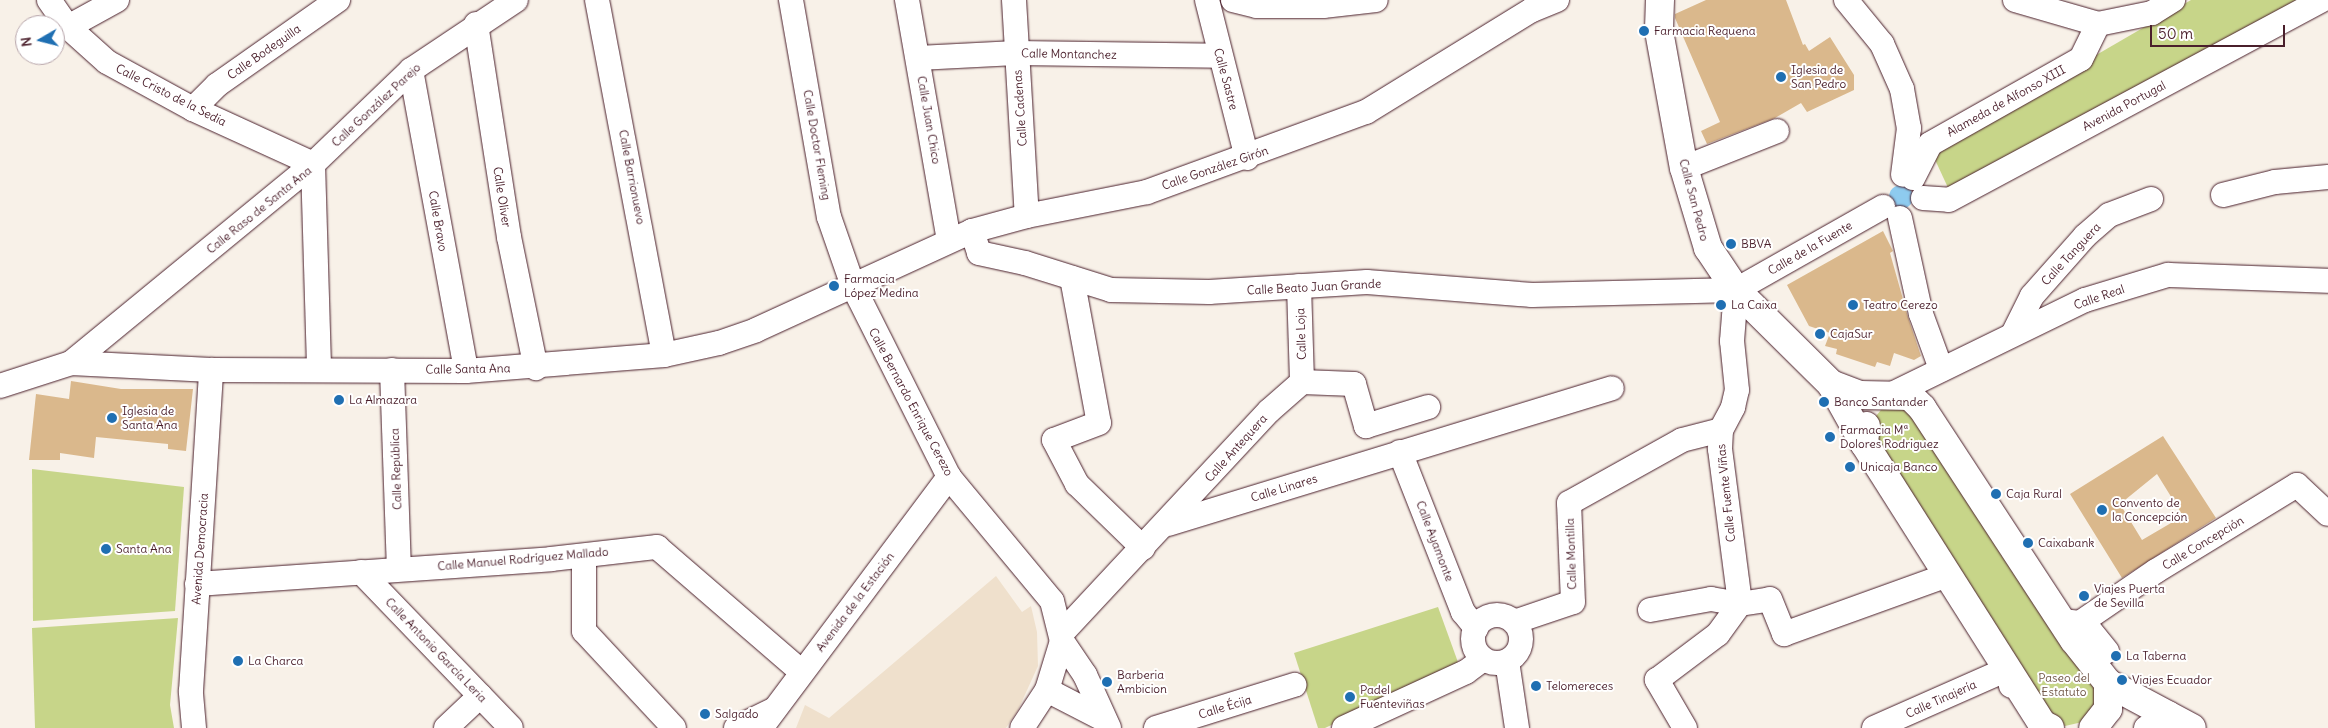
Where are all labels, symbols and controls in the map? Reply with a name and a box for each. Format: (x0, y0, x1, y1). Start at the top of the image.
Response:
north arrow (15, 15, 65, 65)
scale bar (2153, 15, 2288, 47)
street label: Calle Bodeguilla (225, 21, 303, 83)
place label: Farmacia Requena (1654, 24, 1755, 38)
text: 50 m (2158, 24, 2193, 43)
marker: Farmacia Requena (1638, 25, 1650, 37)
text: N (17, 36, 36, 48)
street label: Calle Montanchez (1021, 46, 1117, 62)
street label: Calle Sastre (1211, 47, 1241, 111)
street label: Calle González Parejo (329, 60, 423, 150)
street label: Calle Cristo de la Sedia (113, 61, 229, 129)
street label: Alameda de Alfonso XIII (1944, 62, 2068, 140)
place label: Iglesia de San Pedro (1791, 63, 1846, 91)
street label: Calle Cadenas (1010, 69, 1030, 147)
marker: Iglesia de San Pedro (1775, 71, 1787, 83)
street label: Calle Juan Chico (914, 75, 944, 165)
street label: Avenida Portugal (2080, 78, 2168, 134)
street label: Calle Doctor Fleming (800, 89, 834, 201)
street label: Calle Barrionuevo (616, 128, 648, 226)
street label: Calle González Girón (1160, 143, 1270, 193)
street label: Calle San Pedro (1676, 157, 1712, 243)
street label: Calle Raso de Santa Ana (204, 163, 314, 257)
street label: Calle Oliver (490, 166, 514, 228)
street label: Calle Bravo (426, 190, 450, 252)
street label: Calle de la Fuente (1765, 218, 1855, 278)
street label: Calle Tanguera (2038, 220, 2104, 288)
place label: BBVA (1741, 237, 1771, 251)
marker: BBVA (1725, 238, 1737, 250)
place label: Farmacia López Medina (844, 272, 919, 300)
street label: Calle Beato Juan Grande (1246, 276, 1382, 298)
marker: Farmacia López Medina (828, 280, 840, 292)
street label: Calle Real (2072, 282, 2126, 312)
place label: La Caixa (1731, 298, 1777, 312)
place label: Teatro Cerezo (1863, 298, 1938, 312)
marker: La Caixa (1715, 299, 1727, 311)
marker: Teatro Cerezo (1847, 299, 1859, 311)
street label: Calle Loja (1293, 308, 1309, 360)
street label: Calle Bernardo Enrique Cerezo (866, 325, 956, 479)
place label: CajaSur (1830, 327, 1873, 341)
marker: CajaSur (1814, 328, 1826, 340)
street label: Calle Santa Ana (425, 361, 511, 377)
place label: La Almazara (349, 393, 417, 407)
marker: La Almazara (333, 394, 345, 406)
place label: Banco Santander (1834, 395, 1928, 409)
marker: Banco Santander (1818, 396, 1830, 408)
place label: Iglesia de Santa Ana (122, 404, 178, 432)
street label: Calle Antequera (1202, 411, 1270, 485)
marker: Iglesia de Santa Ana (106, 412, 118, 424)
place label: Farmacia Mª Dolores Rodriguez (1840, 423, 1939, 451)
street label: Calle República (387, 428, 405, 510)
marker: Farmacia Mª Dolores Rodriguez (1824, 431, 1836, 443)
street label: Calle Fuente Viñas (1714, 443, 1738, 543)
place label: Unicaja Banco (1860, 460, 1937, 474)
marker: Unicaja Banco (1844, 461, 1856, 473)
street label: Calle Linares (1249, 471, 1319, 505)
place label: Caja Rural (2006, 487, 2062, 501)
marker: Caja Rural (1990, 488, 2002, 500)
street label: Avenida Democracia (189, 493, 211, 605)
place label: Convento de la Concepción (2112, 496, 2188, 524)
street label: Calle Ayamonte (1413, 499, 1457, 583)
marker: Convento de la Concepción (2096, 504, 2108, 516)
street label: Calle Concepción (2160, 513, 2246, 573)
street label: Calle Montilla (1563, 518, 1579, 590)
place label: Caixabank (2038, 536, 2094, 550)
marker: Caixabank (2022, 537, 2034, 549)
place label: Santa Ana (116, 542, 172, 556)
marker: Santa Ana (100, 543, 112, 555)
street label: Calle Manuel Rodríguez Mallado (437, 544, 609, 574)
street label: Avenida de la Estación (813, 549, 897, 655)
place label: Viajes Puerta de Sevilla (2094, 582, 2165, 610)
marker: Viajes Puerta de Sevilla (2078, 590, 2090, 602)
street label: Calle Antonio García Leria (382, 595, 490, 705)
place label: La Taberna (2126, 649, 2186, 663)
marker: La Taberna (2110, 650, 2122, 662)
place label: La Charca (248, 654, 303, 668)
marker: La Charca (232, 655, 244, 667)
place label: Barberia Ambicion (1117, 668, 1167, 696)
park label: Paseo del Estatuto (2038, 671, 2090, 699)
place label: Viajes Ecuador (2132, 673, 2212, 687)
marker: Viajes Ecuador (2116, 674, 2128, 686)
marker: Barberia Ambicion (1101, 676, 1113, 688)
street label: Calle Tinajería (1903, 677, 1979, 721)
place label: Telomereces (1546, 679, 1613, 693)
marker: Telomereces (1530, 680, 1542, 692)
place label: Padel Fuenteviñas (1360, 683, 1425, 711)
marker: Padel Fuenteviñas (1344, 691, 1356, 703)
street label: Calle Écija (1197, 692, 1253, 722)
place label: Salgado (715, 707, 759, 721)
marker: Salgado (699, 708, 711, 720)

